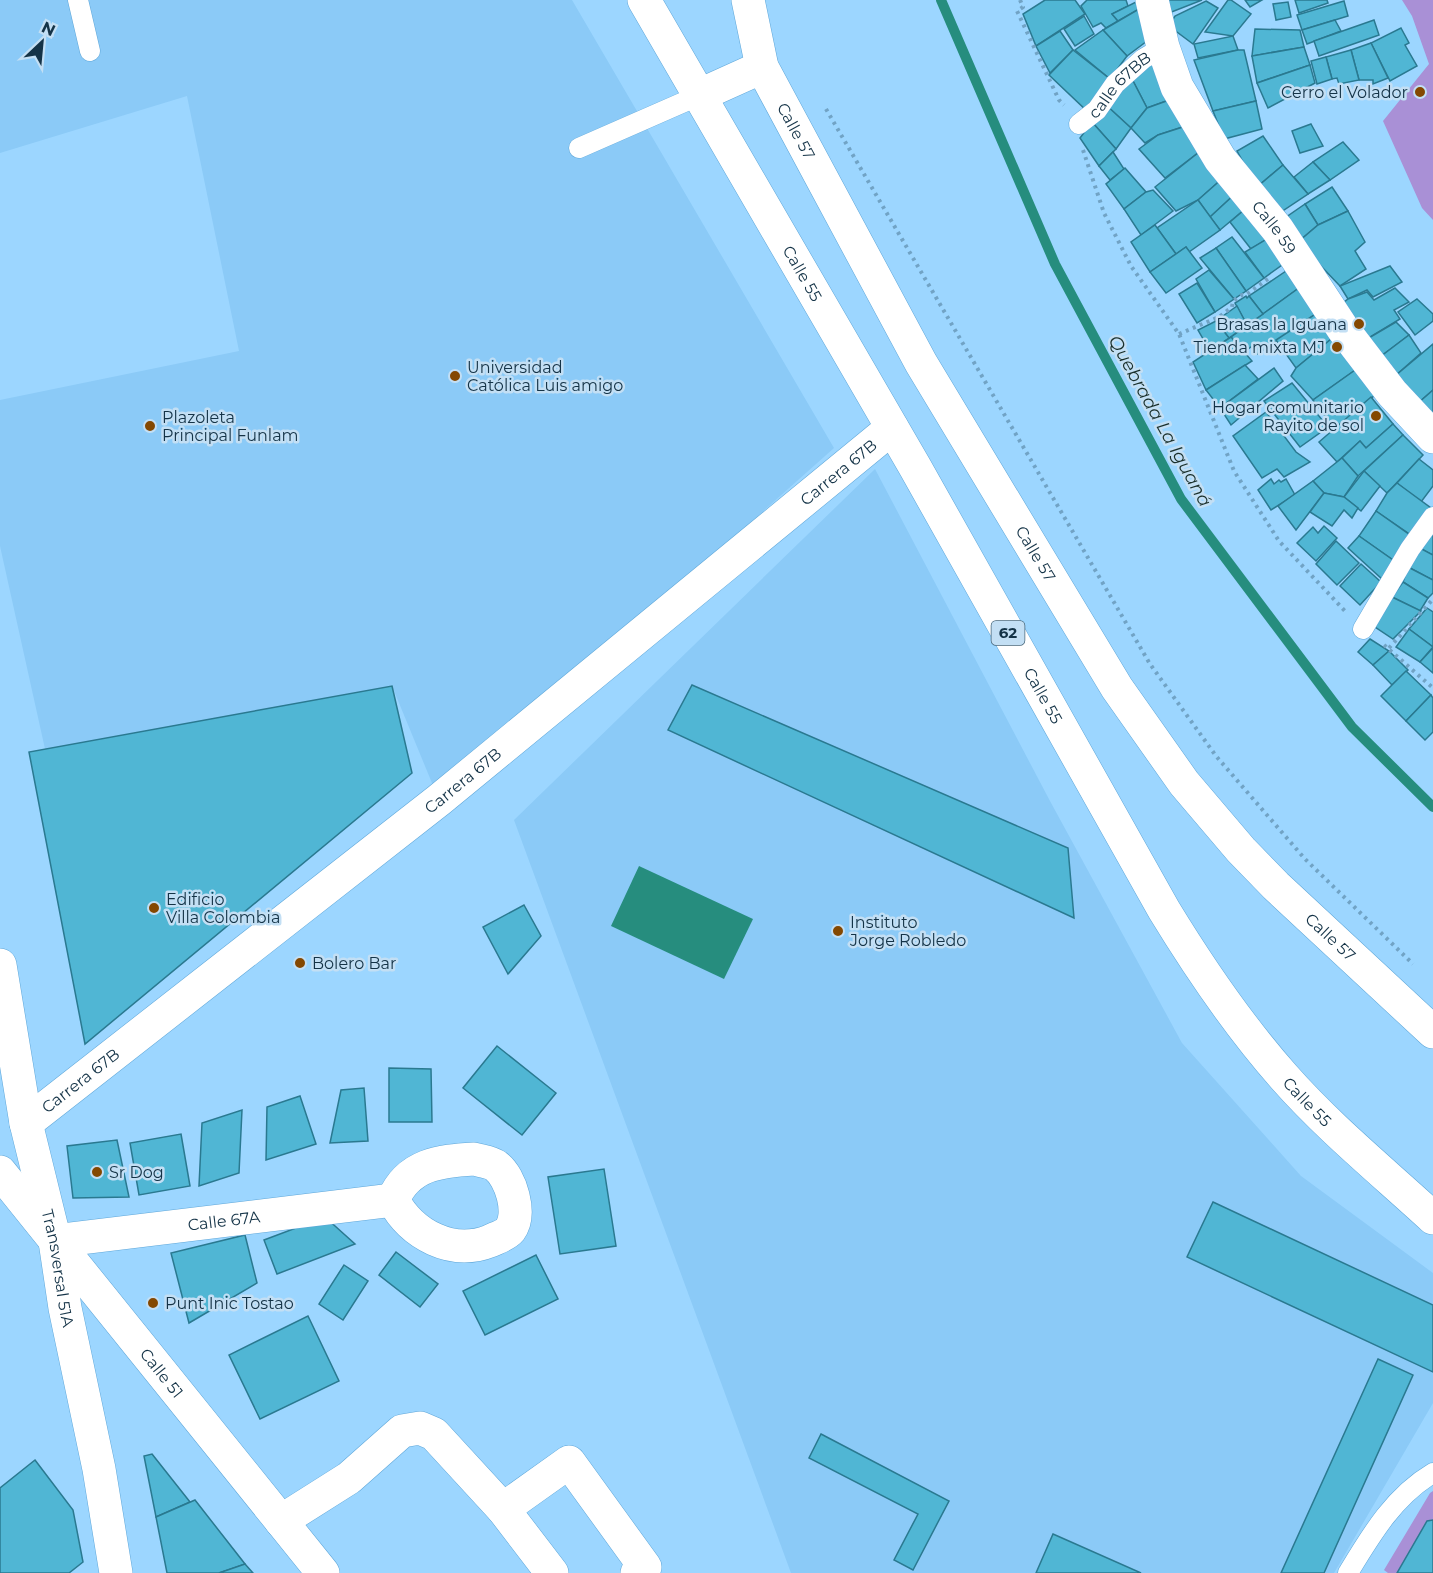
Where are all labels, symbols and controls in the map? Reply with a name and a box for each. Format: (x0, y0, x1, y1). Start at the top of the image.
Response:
north arrow (12, 12, 72, 72)
text: N (38, 18, 58, 40)
street label: calle 67BB (1085, 48, 1154, 123)
place label: Cerro el Volador (1281, 83, 1408, 102)
marker: Cerro el Volador (1413, 85, 1427, 99)
street label: Calle 57 (773, 100, 819, 163)
street label: Calle 59 (1248, 197, 1300, 258)
street label: Calle 55 (779, 242, 826, 305)
place label: Brasas la Iguana (1216, 315, 1347, 334)
marker: Brasas la Iguana (1352, 317, 1366, 331)
water label: Quebrada La Iguaná (1104, 332, 1216, 510)
place label: Tienda mixta MJ (1194, 338, 1325, 357)
marker: Tienda mixta MJ (1330, 340, 1344, 354)
place label: Universidad Católica Luis amigo (467, 358, 623, 395)
marker: Universidad Católica Luis amigo (448, 369, 462, 383)
place label: Hogar comunitario Rayito de sol (1212, 398, 1364, 435)
place label: Plazoleta Principal Funlam (162, 408, 299, 445)
marker: Hogar comunitario Rayito de sol (1369, 409, 1383, 423)
marker: Plazoleta Principal Funlam (143, 419, 157, 433)
street label: Carrera 67B (796, 435, 881, 509)
street label: Calle 57 (1011, 523, 1060, 585)
road number: 62 (992, 621, 1024, 645)
street label: Calle 55 (1020, 664, 1066, 727)
street label: Carrera 67B (421, 744, 505, 818)
place label: Edificio Villa Colombia (166, 890, 280, 927)
marker: Edificio Villa Colombia (147, 901, 161, 915)
street label: Calle 57 (1301, 909, 1359, 965)
place label: Instituto Jorge Robledo (849, 913, 966, 950)
marker: Instituto Jorge Robledo (831, 924, 845, 938)
place label: Bolero Bar (312, 954, 396, 973)
marker: Bolero Bar (293, 956, 307, 970)
street label: Carrera 67B (38, 1045, 123, 1117)
street label: Calle 55 (1279, 1073, 1335, 1131)
place label: Sr Dog (109, 1163, 164, 1182)
marker: Sr Dog (90, 1165, 104, 1179)
street label: Calle 67A (187, 1207, 262, 1235)
street label: Transversal 51A (38, 1208, 78, 1329)
place label: Punt Inic Tostao (165, 1294, 294, 1313)
marker: Punt Inic Tostao (146, 1296, 160, 1310)
street label: Calle 51 (136, 1345, 187, 1402)

